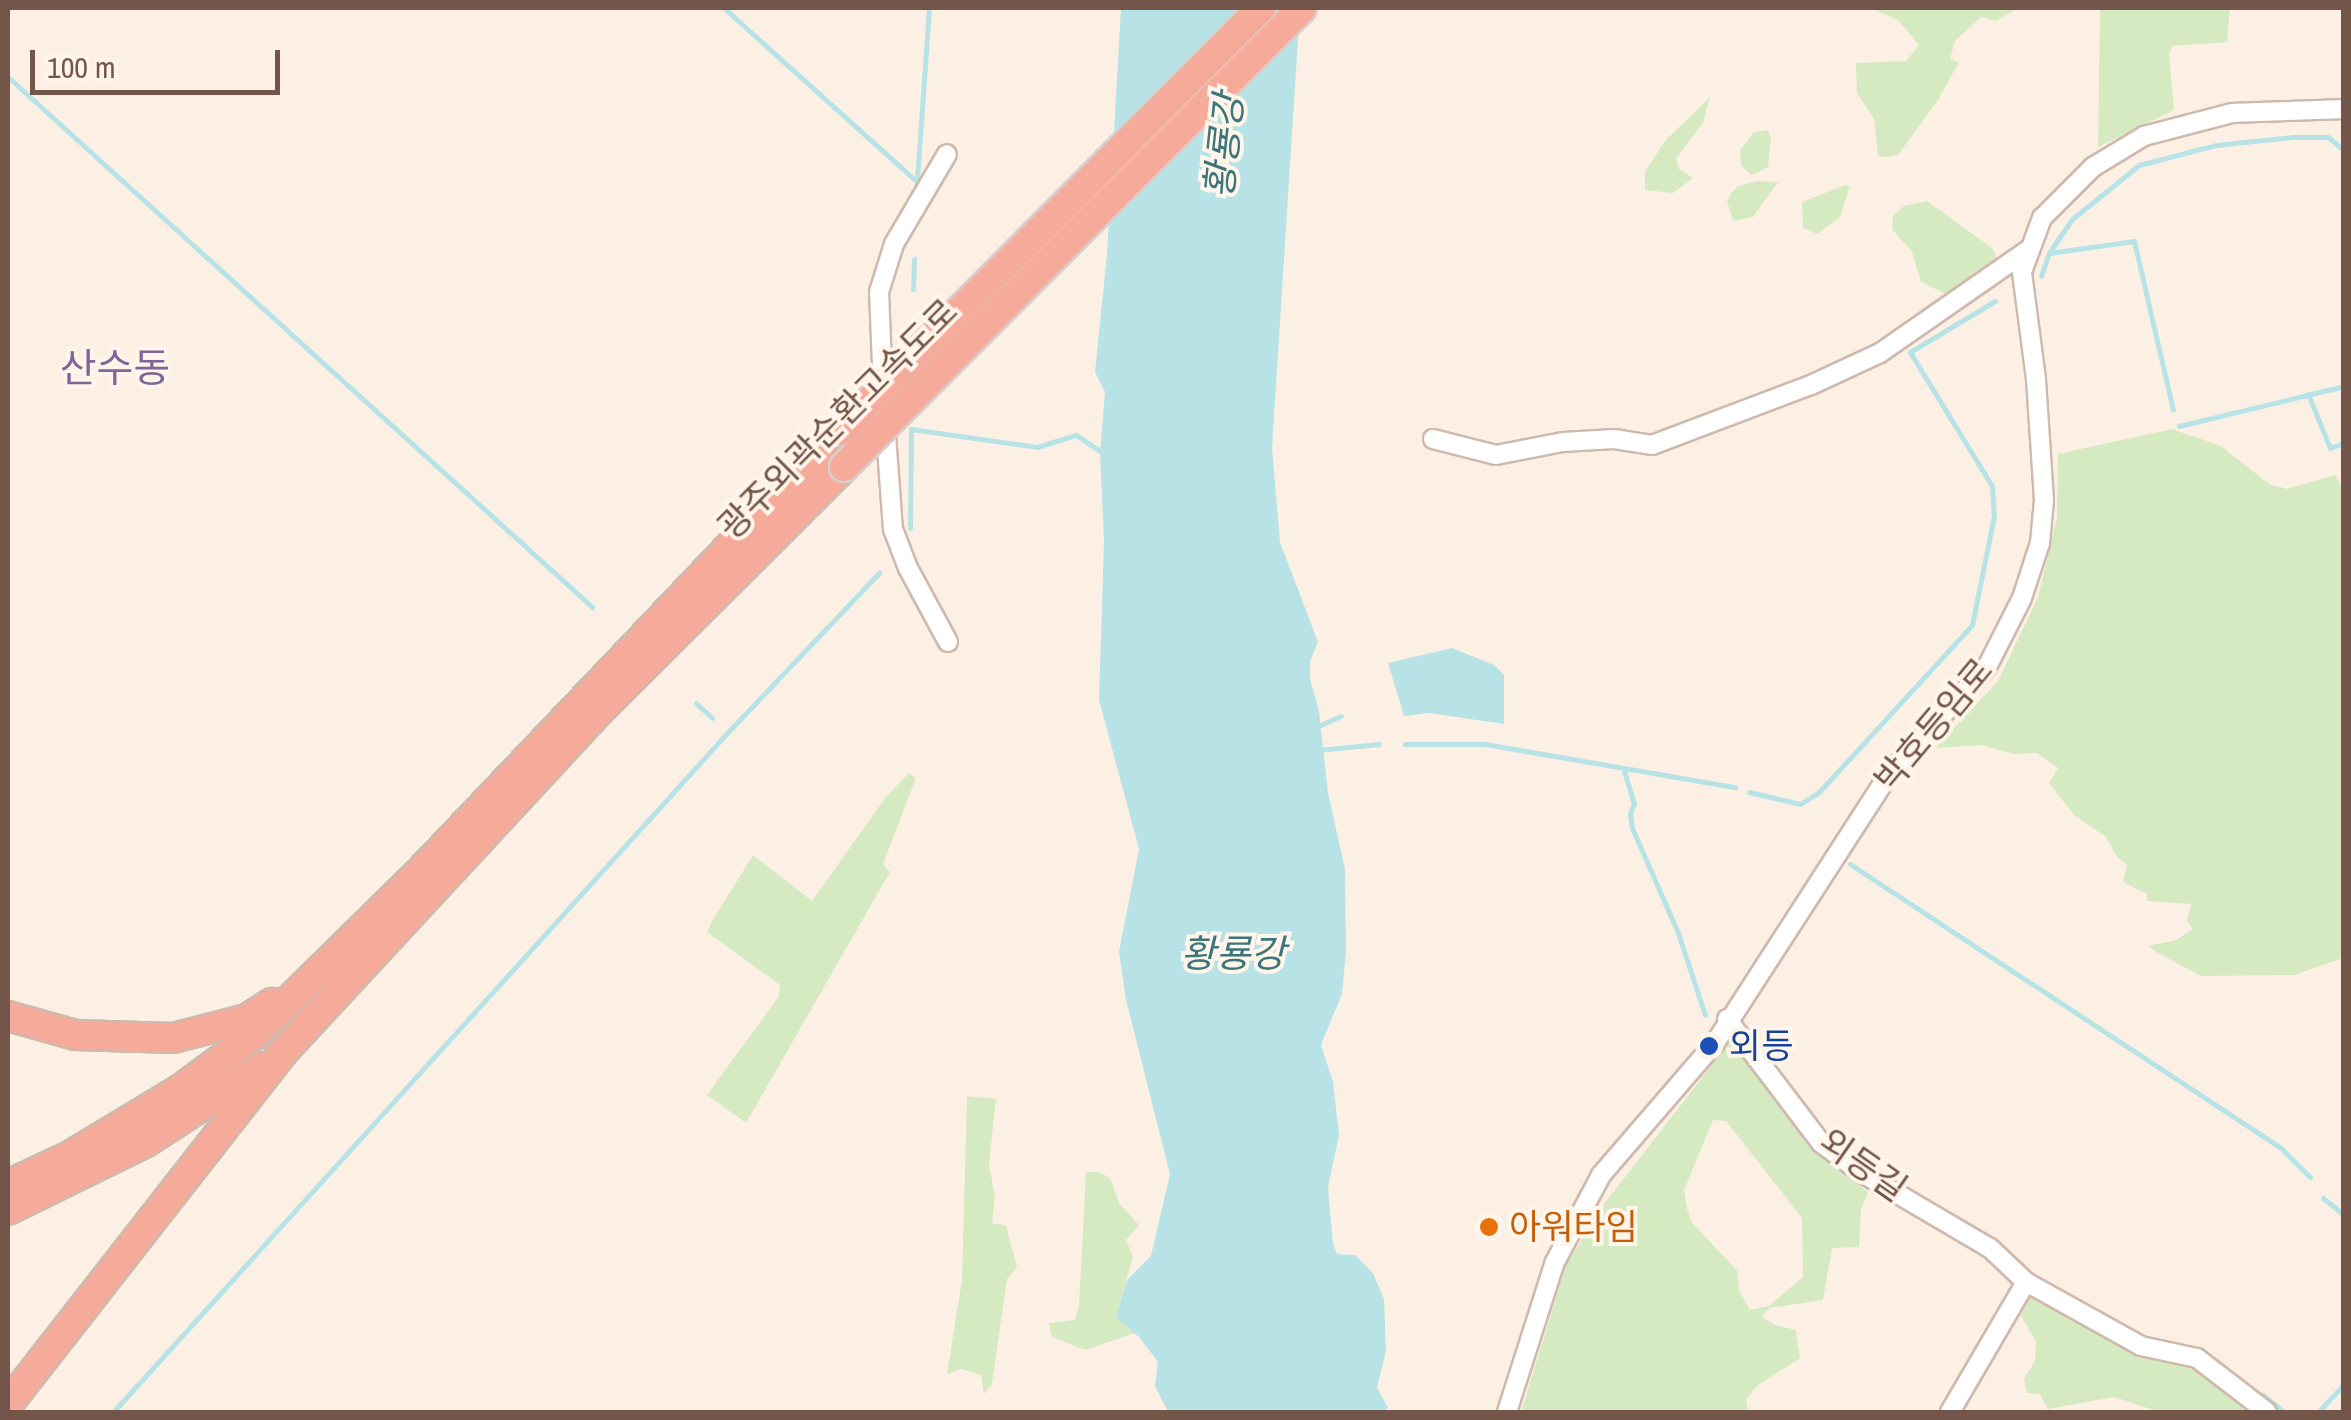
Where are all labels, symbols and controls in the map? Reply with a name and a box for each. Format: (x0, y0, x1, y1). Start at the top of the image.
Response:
scale bar (35, 30, 285, 92)
text: 100 m (47, 47, 115, 87)
water label: 황룡강 (1196, 91, 1252, 201)
street label: 광주외곽순환고속도로 (709, 290, 967, 548)
district label: 산수동 (60, 344, 170, 392)
street label: 박호등임로 (1866, 650, 2002, 800)
water label: 황룡강 (1181, 931, 1285, 977)
place label: 외등 (1729, 1025, 1793, 1067)
marker: 외등 (1698, 1035, 1720, 1057)
street label: 외등길 (1811, 1120, 1915, 1210)
place label: 아워타임 (1509, 1206, 1638, 1248)
marker: 아워타임 (1478, 1216, 1500, 1238)

